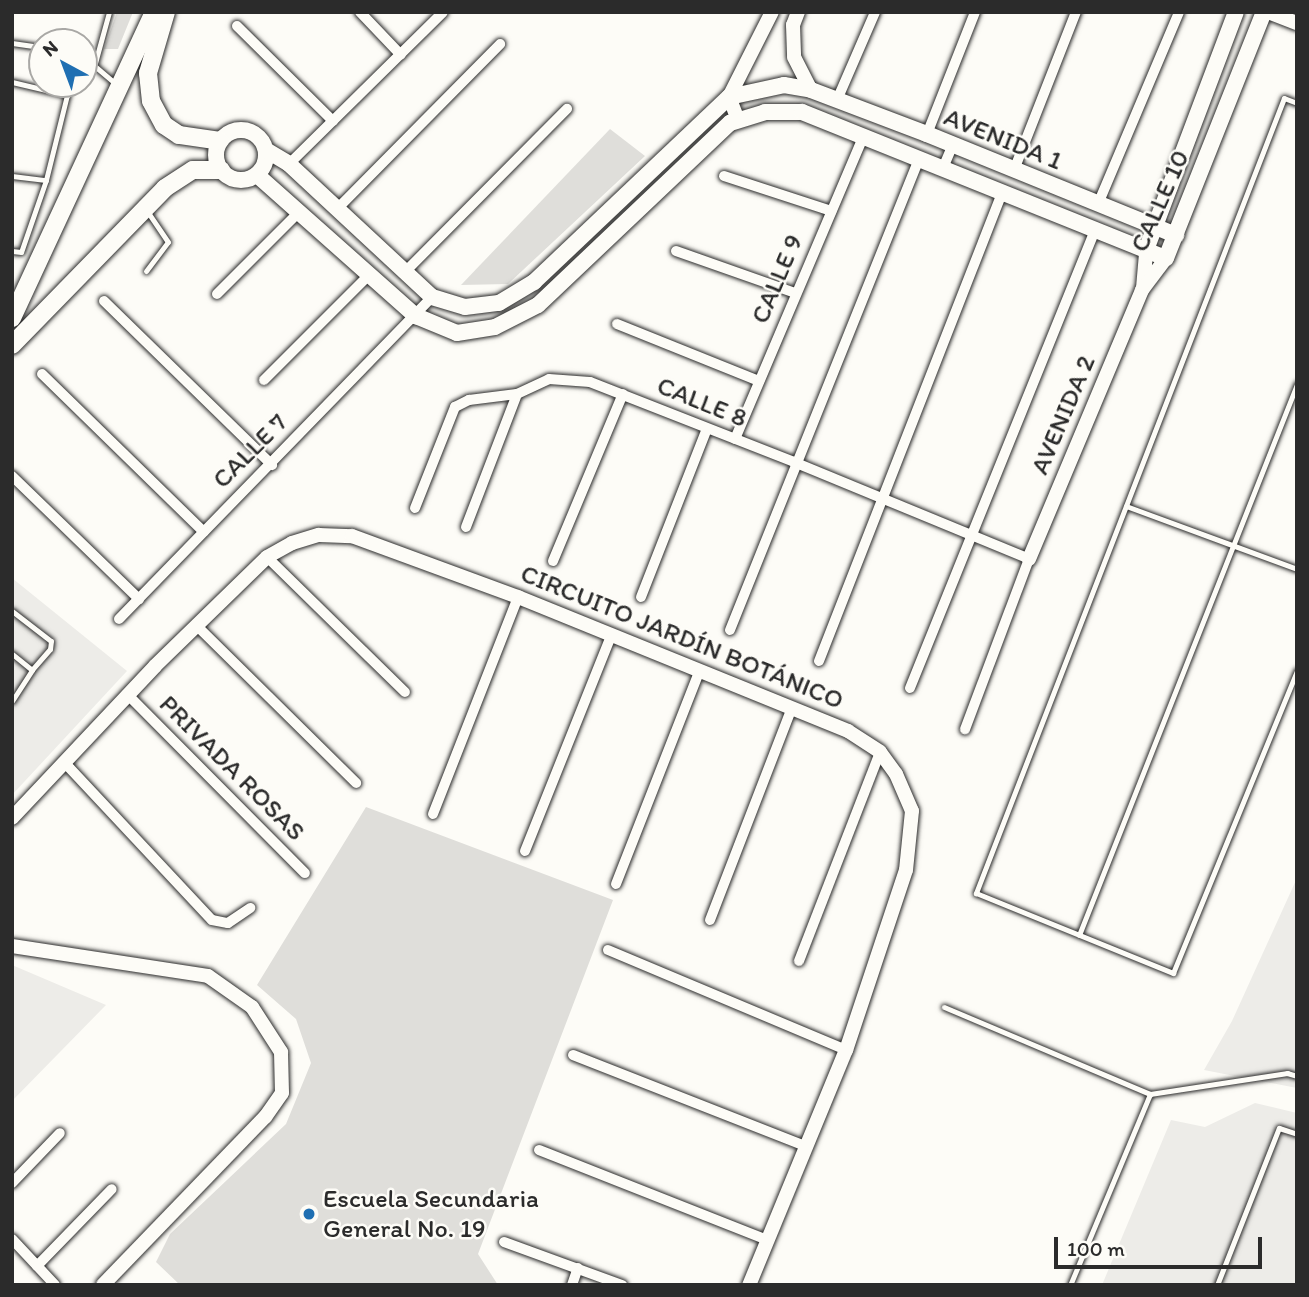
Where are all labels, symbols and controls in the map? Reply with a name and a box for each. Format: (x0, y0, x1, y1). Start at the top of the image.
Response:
north arrow (28, 28, 98, 98)
text: N (38, 35, 63, 61)
street label: AVENIDA 1 (939, 101, 1067, 177)
street label: CALLE 10 (1124, 145, 1196, 257)
street label: CALLE 9 (744, 230, 810, 328)
street label: AVENIDA 2 (1024, 351, 1102, 479)
street label: CALLE 8 (652, 370, 752, 434)
street label: CALLE 7 (206, 407, 294, 495)
street label: CIRCUITO JARDÍN BOTÁNICO (515, 557, 849, 717)
street label: PRIVADA ROSAS (153, 689, 311, 847)
place label: Escuela Secundaria General No. 19 (323, 1183, 539, 1244)
marker: Escuela Secundaria General No. 19 (301, 1206, 317, 1222)
scale bar (1057, 1224, 1265, 1268)
text: 100 m (1067, 1236, 1125, 1261)

